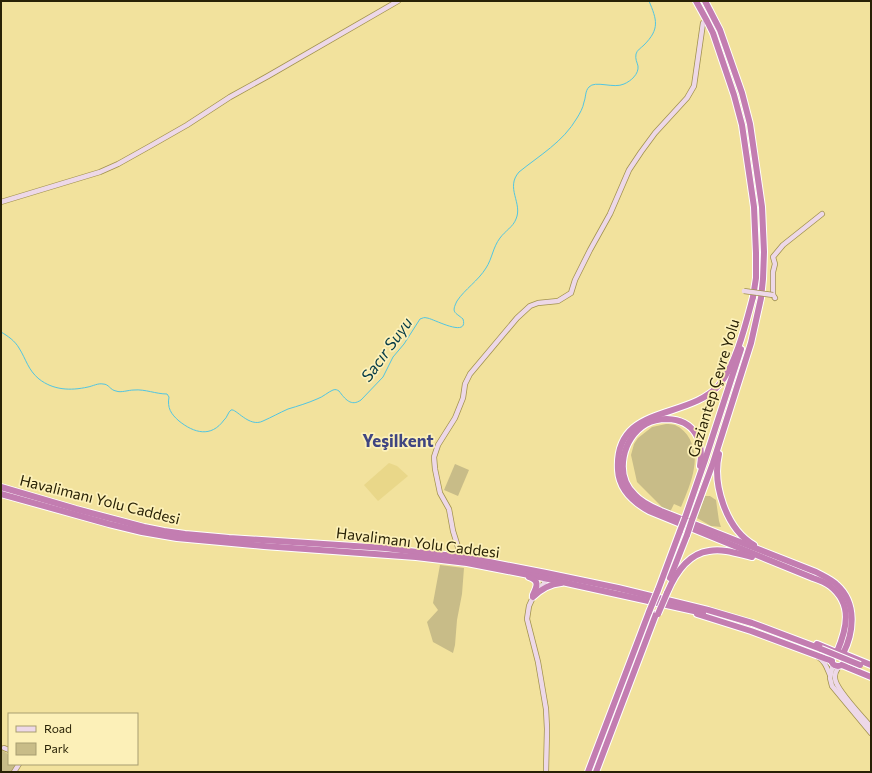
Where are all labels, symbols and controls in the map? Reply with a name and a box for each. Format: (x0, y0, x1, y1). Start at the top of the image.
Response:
water label: Sacır Suyu (356, 313, 416, 385)
street label: Gaziantep Çevre Yolu (683, 316, 743, 460)
district label: Yeşilkent (362, 430, 434, 451)
street label: Havalimanı Yolu Caddesi (18, 470, 182, 528)
street label: Havalimanı Yolu Caddesi (335, 523, 501, 561)
legend (8, 713, 138, 765)
text: Road (44, 721, 72, 735)
text: Park (44, 741, 70, 755)

